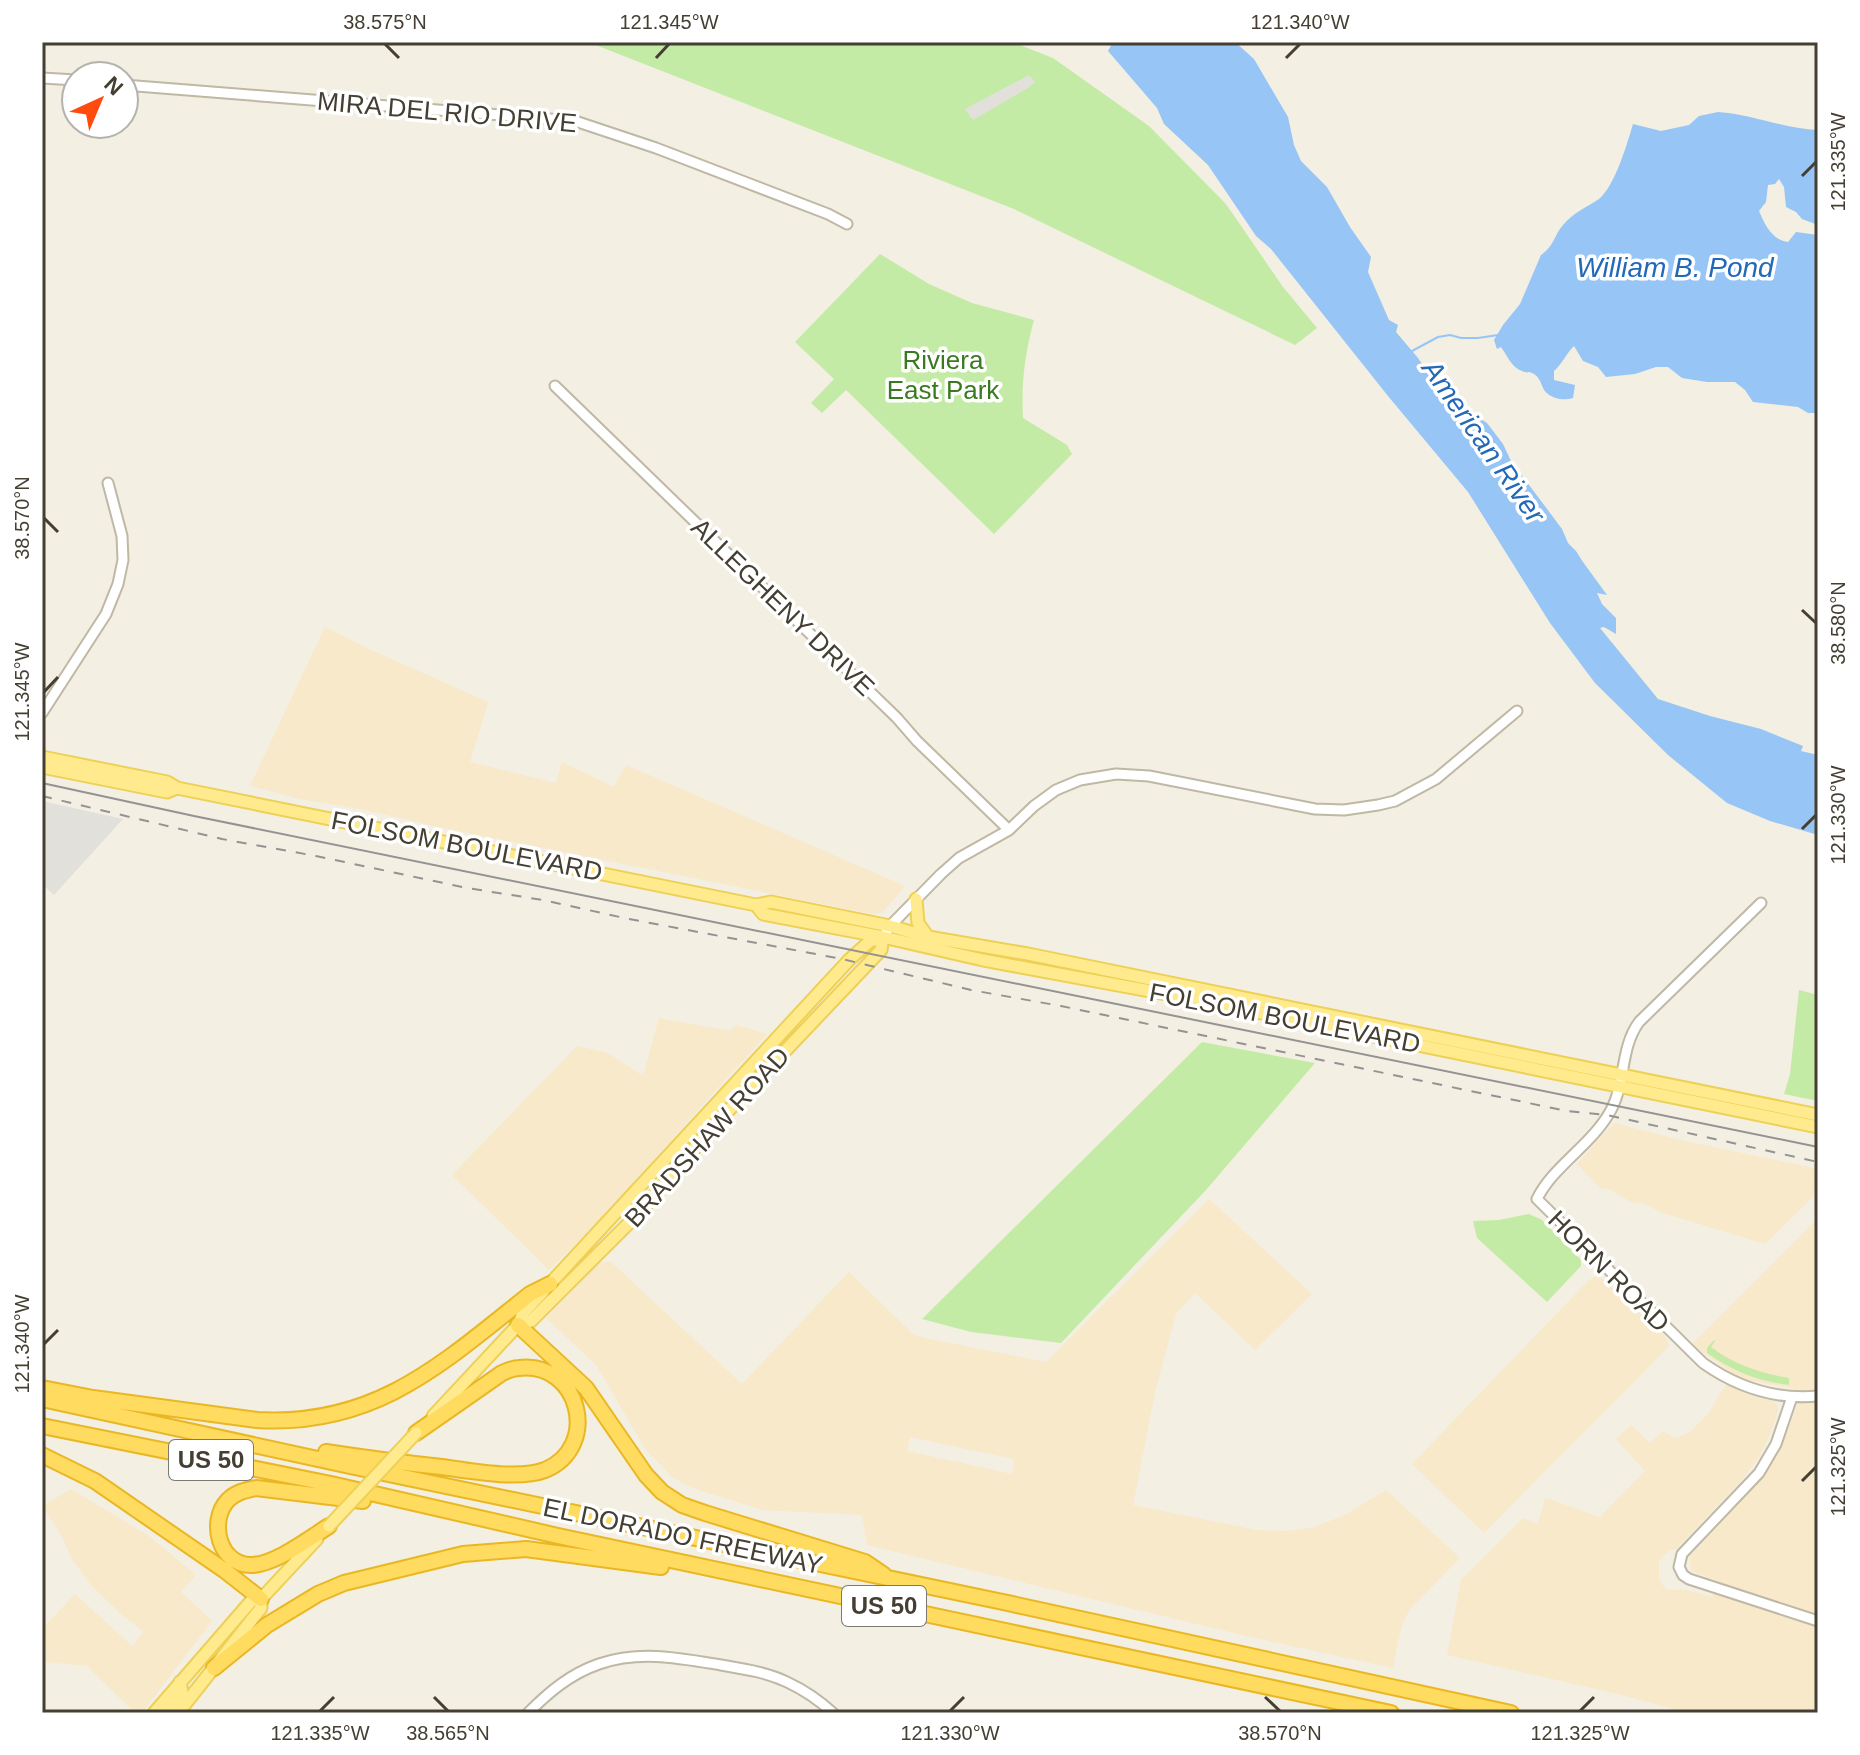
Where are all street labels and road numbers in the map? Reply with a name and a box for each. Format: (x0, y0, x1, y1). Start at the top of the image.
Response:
street label: MIRA DEL RIO DRIVE (316, 86, 578, 138)
street label: ALLEGHENY DRIVE (685, 512, 881, 702)
street label: FOLSOM BOULEVARD (329, 805, 605, 887)
street label: FOLSOM BOULEVARD (1147, 977, 1423, 1059)
street label: BRADSHAW ROAD (618, 1041, 796, 1233)
street label: HORN ROAD (1542, 1204, 1676, 1338)
road number: US 50 (169, 1440, 253, 1480)
street label: EL DORADO FREEWAY (540, 1492, 826, 1580)
road number: US 50 (842, 1586, 926, 1626)

